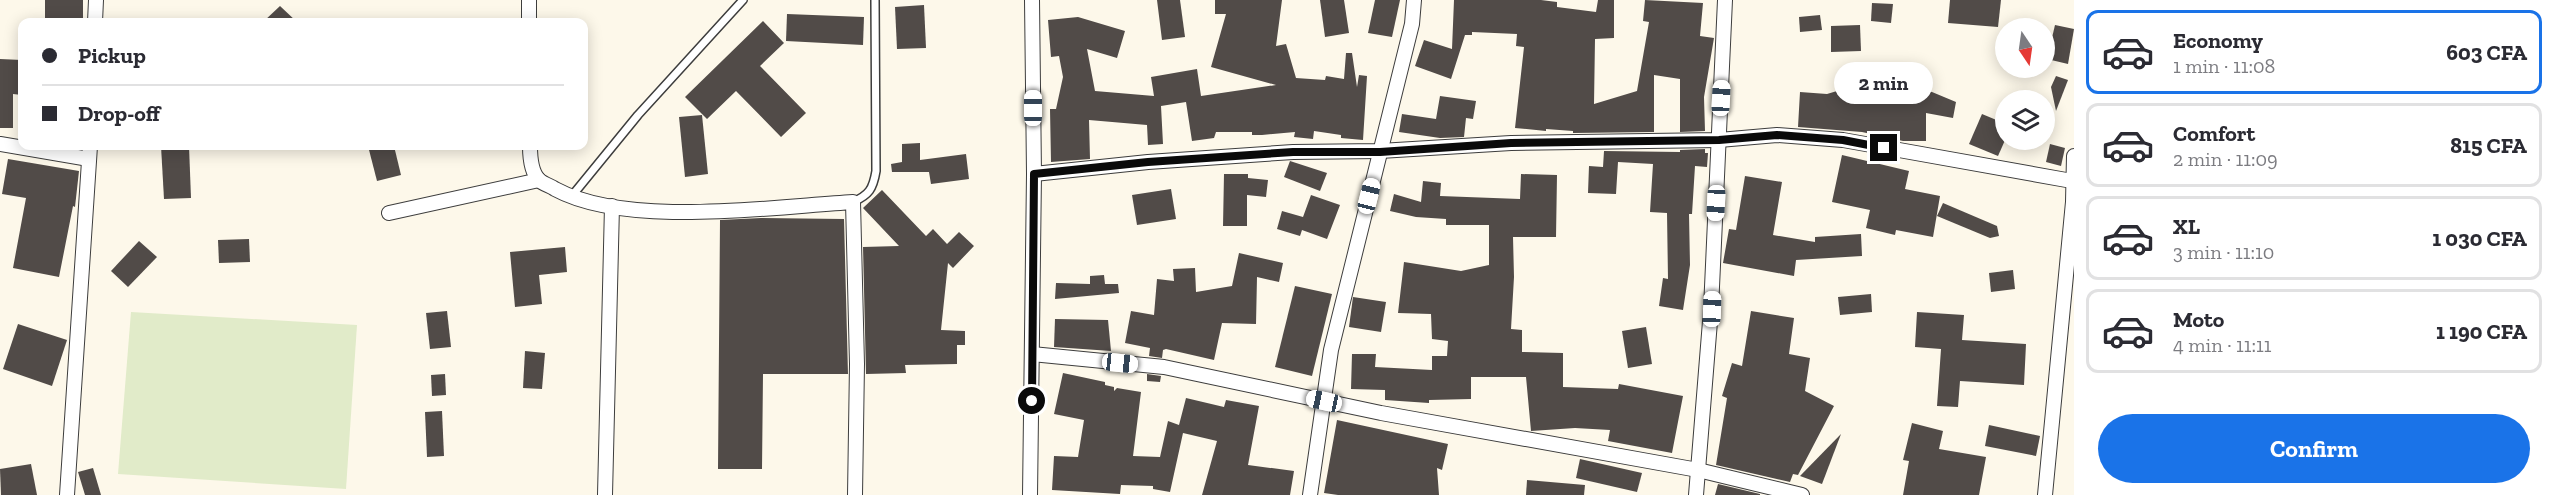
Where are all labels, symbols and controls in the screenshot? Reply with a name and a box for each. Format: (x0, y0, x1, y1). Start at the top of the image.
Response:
north arrow (1995, 18, 2055, 78)
map controls (1995, 18, 2055, 150)
icon: car (2101, 25, 2155, 79)
text: Economy (2173, 27, 2263, 54)
text: 603 CFA (2446, 39, 2527, 66)
text: Pickup (78, 42, 146, 69)
text: 1 min · 11:08 (2173, 54, 2275, 78)
callout: 2 min (1834, 61, 1934, 103)
text: 2 min (1859, 71, 1908, 95)
car (1711, 80, 1731, 116)
car (1024, 90, 1042, 126)
button: layers (1995, 90, 2055, 150)
text: Drop-off (78, 100, 160, 127)
icon: car (2101, 118, 2155, 172)
text: Comfort (2173, 120, 2255, 147)
text: 815 CFA (2450, 132, 2527, 159)
route end (1870, 134, 1897, 161)
text: 2 min · 11:09 (2173, 147, 2278, 171)
car (1356, 176, 1382, 216)
car (1706, 185, 1726, 221)
icon: car (2101, 211, 2155, 265)
text: XL (2173, 213, 2200, 240)
text: 1 030 CFA (2432, 225, 2527, 252)
text: 3 min · 11:10 (2173, 240, 2274, 264)
car (1702, 291, 1722, 327)
icon: car (2101, 304, 2155, 358)
text: Moto (2173, 306, 2224, 333)
text: 1 190 CFA (2436, 318, 2527, 345)
text: 4 min · 11:11 (2173, 333, 2271, 357)
car (1101, 352, 1139, 374)
route start (1018, 387, 1045, 414)
car (1305, 388, 1343, 414)
button: Confirm (2098, 414, 2530, 483)

